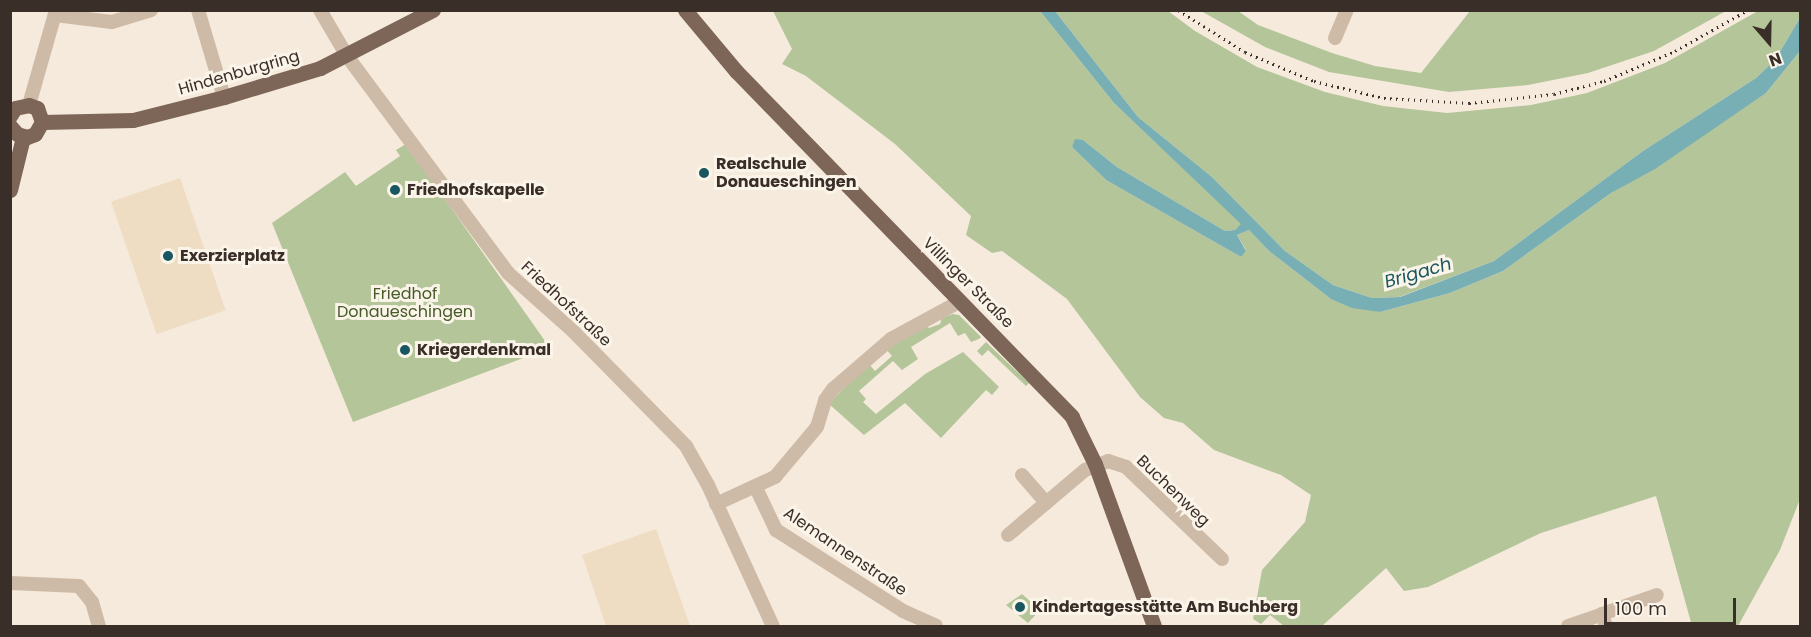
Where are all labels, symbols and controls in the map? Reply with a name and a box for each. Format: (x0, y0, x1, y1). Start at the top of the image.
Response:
north arrow (1739, 12, 1799, 72)
street label: Hindenburgring (176, 47, 302, 99)
text: N (1766, 47, 1785, 72)
place label: Realschule Donaueschingen (716, 154, 857, 192)
marker: Realschule Donaueschingen (697, 166, 711, 180)
place label: Friedhofskapelle (407, 180, 544, 200)
marker: Friedhofskapelle (388, 183, 402, 197)
street label: Villinger Straße (919, 234, 1017, 332)
place label: Exerzierplatz (180, 246, 285, 266)
marker: Exerzierplatz (161, 249, 175, 263)
water label: Brigach (1382, 253, 1454, 293)
street label: Friedhofstraße (517, 257, 615, 351)
park label: Friedhof Donaueschingen (337, 284, 473, 322)
place label: Kriegerdenkmal (417, 340, 551, 360)
marker: Kriegerdenkmal (398, 343, 412, 357)
street label: Buchenweg (1133, 451, 1213, 531)
street label: Alemannenstraße (780, 504, 910, 600)
scale bar (1607, 586, 1739, 624)
text: 100 m (1615, 596, 1667, 621)
place label: Kindertagesstätte Am Buchberg (1032, 597, 1298, 617)
marker: Kindertagesstätte Am Buchberg (1013, 600, 1027, 614)

